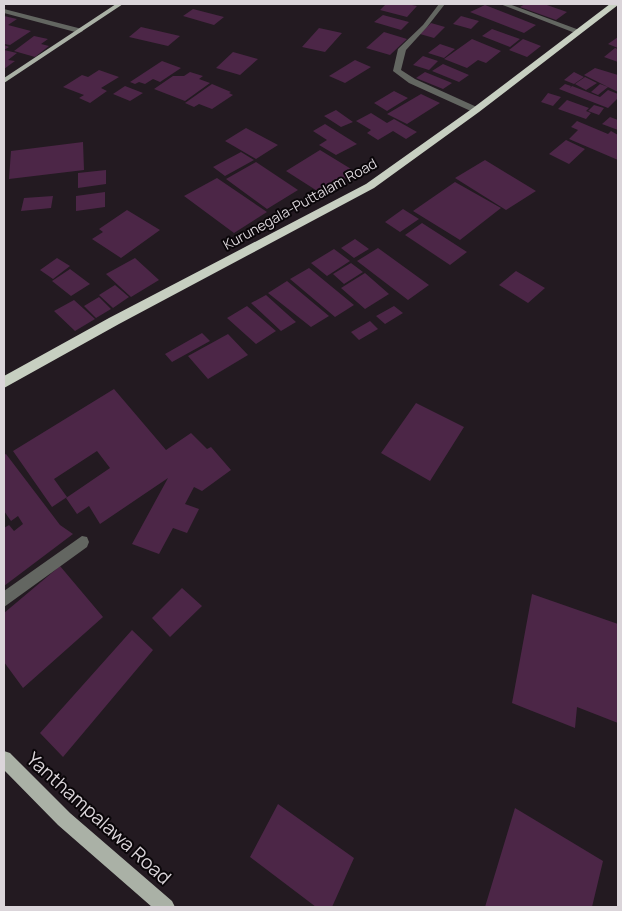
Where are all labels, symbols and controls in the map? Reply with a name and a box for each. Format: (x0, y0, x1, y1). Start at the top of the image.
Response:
street label: Kurunegala-Puttalam Road (220, 153, 380, 254)
street label: Yanthampalawa Road (21, 746, 177, 890)

